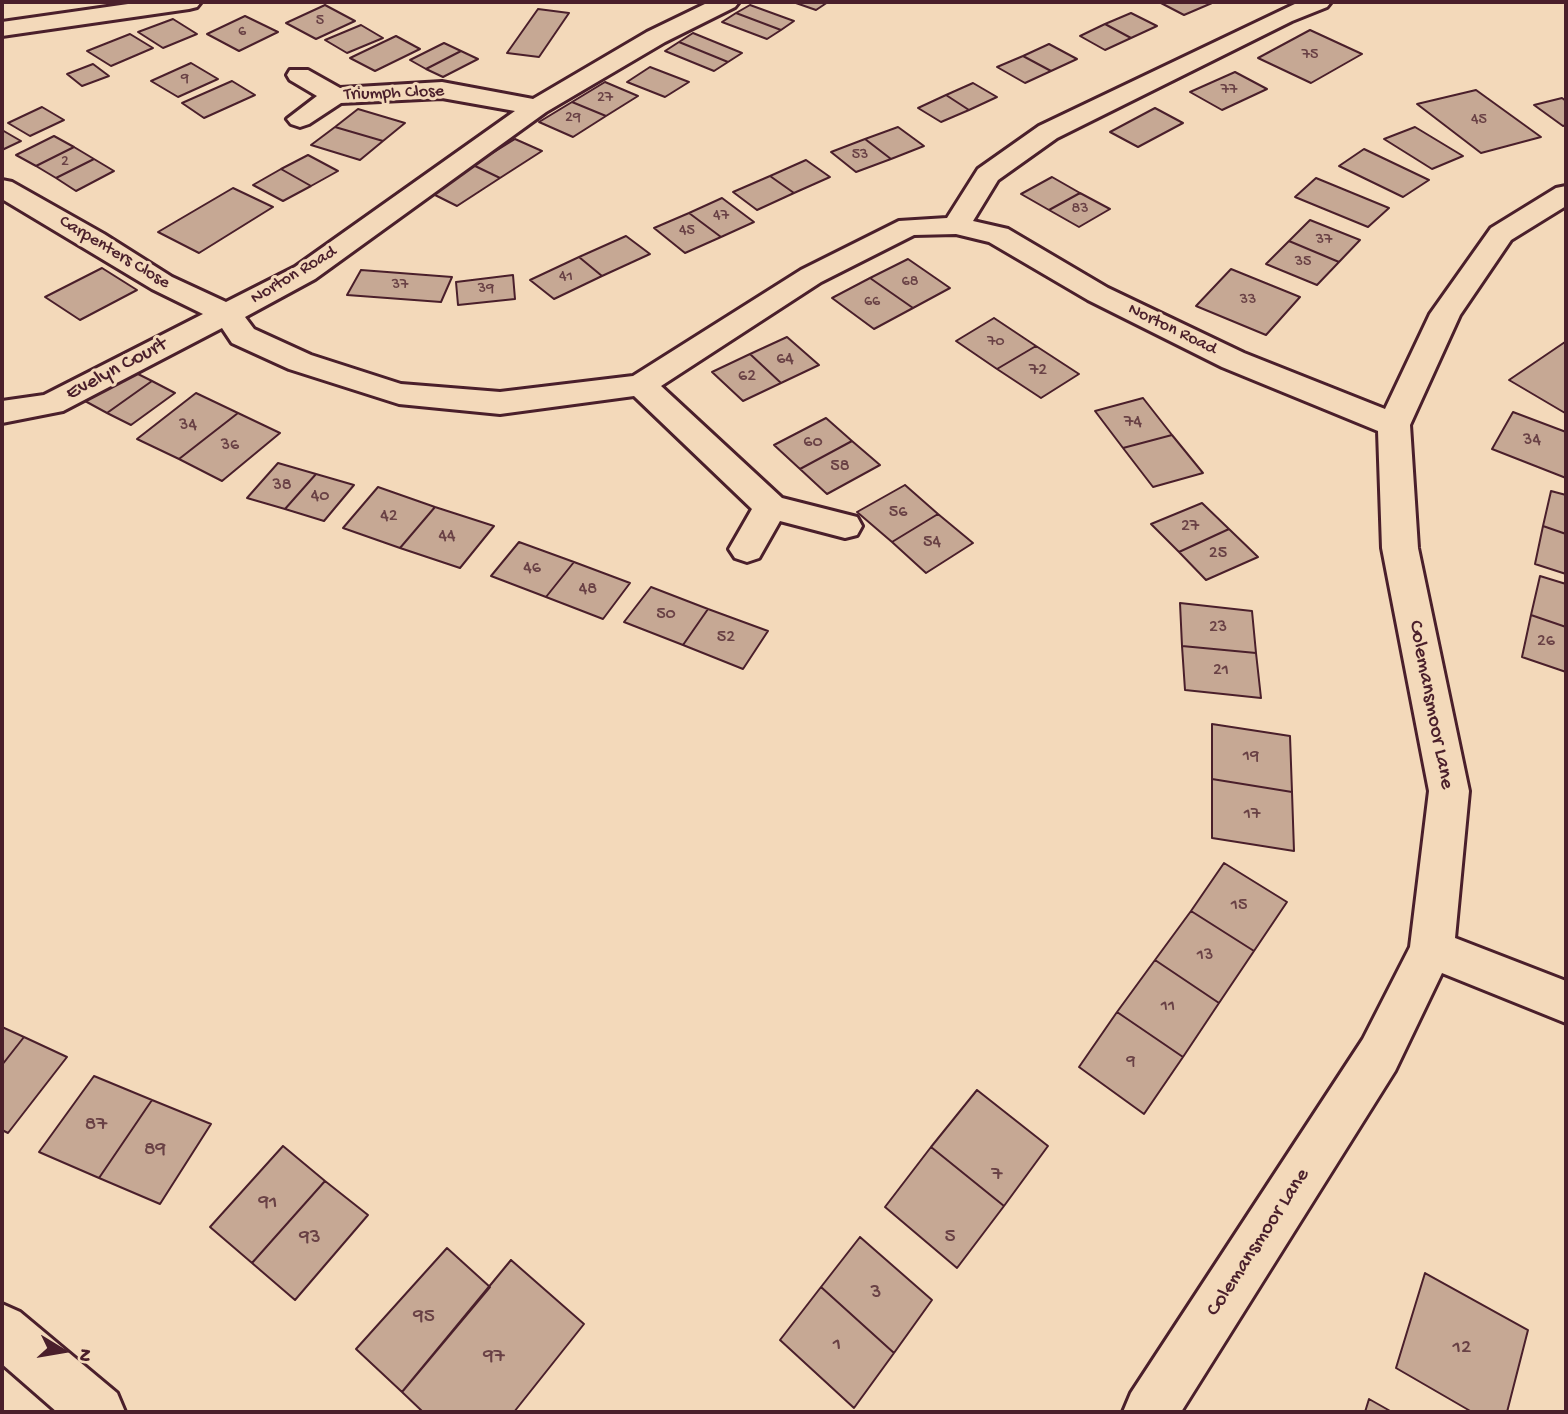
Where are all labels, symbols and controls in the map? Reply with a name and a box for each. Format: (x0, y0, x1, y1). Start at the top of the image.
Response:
house number: 5 (316, 12, 324, 32)
house number: 6 (238, 23, 246, 43)
house number: 75 (1302, 46, 1318, 66)
house number: 9 (181, 70, 189, 90)
street label: Triumph Close (344, 81, 444, 107)
house number: 77 (1221, 81, 1237, 101)
house number: 27 (597, 89, 613, 109)
house number: 29 (565, 109, 581, 129)
house number: 45 (1471, 111, 1487, 131)
house number: 53 (852, 146, 868, 166)
house number: 2 (61, 153, 69, 173)
house number: 83 (1071, 200, 1089, 220)
house number: 47 (713, 207, 729, 227)
street label: Carpenters Close (55, 211, 173, 295)
house number: 45 (679, 222, 695, 242)
house number: 37 (1316, 231, 1332, 251)
street label: Norton Road (247, 242, 341, 310)
house number: 35 (1295, 253, 1311, 273)
house number: 41 (559, 268, 573, 288)
house number: 68 (902, 273, 918, 293)
house number: 37 (392, 276, 408, 296)
house number: 39 (478, 280, 494, 300)
house number: 33 (1240, 291, 1256, 311)
house number: 66 (864, 293, 880, 313)
street label: Norton Road (1124, 299, 1220, 361)
street label: Evelyn Court (62, 333, 172, 407)
house number: 70 (987, 333, 1005, 353)
house number: 64 (776, 349, 794, 371)
house number: 72 (1029, 360, 1047, 382)
house number: 62 (738, 366, 756, 388)
house number: 74 (1124, 412, 1142, 434)
house number: 34 (179, 415, 197, 437)
house number: 34 (1523, 430, 1541, 452)
house number: 60 (803, 432, 823, 454)
house number: 36 (221, 435, 239, 457)
house number: 58 (830, 456, 850, 478)
house number: 38 (272, 475, 292, 497)
house number: 40 (311, 486, 329, 508)
house number: 56 (889, 502, 907, 524)
house number: 42 (380, 506, 398, 528)
house number: 27 (1181, 516, 1199, 538)
house number: 44 (438, 526, 456, 548)
house number: 54 (923, 532, 941, 554)
house number: 25 (1209, 543, 1227, 565)
house number: 46 (523, 558, 541, 580)
house number: 48 (579, 579, 597, 601)
house number: 50 (656, 604, 676, 626)
house number: 23 (1209, 617, 1227, 639)
street label: Colemansmoor Lane (1401, 619, 1459, 791)
house number: 52 (717, 627, 735, 649)
house number: 26 (1537, 631, 1555, 653)
house number: 21 (1213, 660, 1229, 682)
house number: 19 (1243, 746, 1259, 768)
house number: 17 (1244, 804, 1260, 826)
house number: 15 (1231, 895, 1247, 917)
house number: 13 (1197, 945, 1213, 967)
house number: 11 (1161, 996, 1175, 1018)
house number: 9 (1126, 1051, 1136, 1073)
house number: 87 (85, 1113, 107, 1139)
house number: 89 (144, 1138, 166, 1164)
house number: 7 (992, 1163, 1002, 1189)
street label: Colemansmoor Lane (1202, 1164, 1316, 1322)
house number: 91 (258, 1191, 278, 1217)
house number: 5 (944, 1225, 956, 1251)
house number: 93 (299, 1226, 321, 1252)
house number: 3 (871, 1281, 881, 1307)
house number: 95 (413, 1305, 435, 1331)
north arrow (28, 1316, 98, 1386)
house number: 1 (833, 1333, 841, 1359)
house number: 12 (1453, 1336, 1471, 1362)
house number: 97 (483, 1345, 505, 1371)
text: N (72, 1347, 97, 1363)

